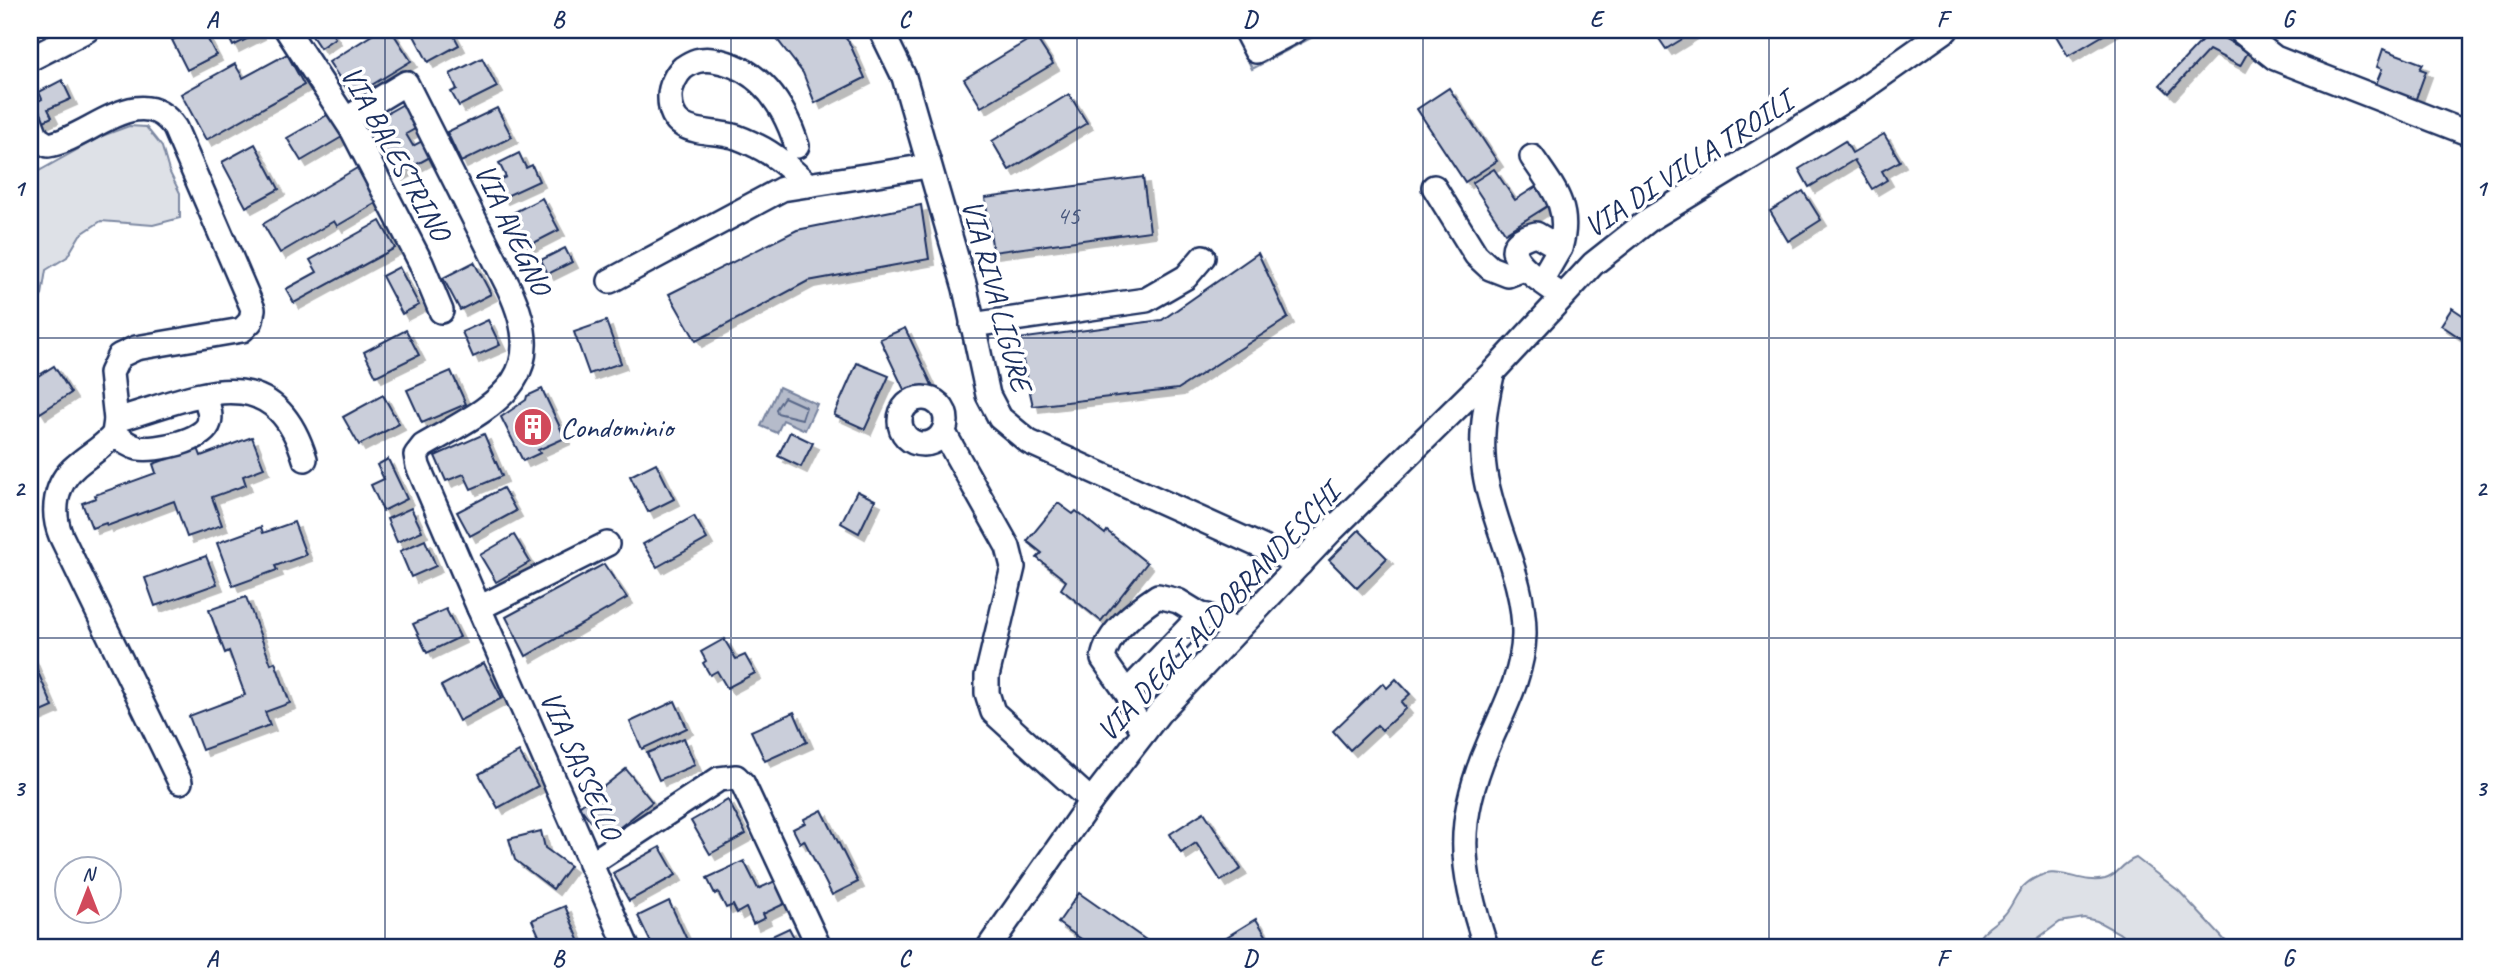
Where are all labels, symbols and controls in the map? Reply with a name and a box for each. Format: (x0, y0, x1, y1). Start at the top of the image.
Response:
text: A (206, 5, 220, 34)
text: B (552, 5, 566, 34)
text: C (899, 5, 913, 34)
text: D (1243, 5, 1259, 34)
text: E (1590, 5, 1606, 34)
text: F (1937, 5, 1953, 34)
text: G (2282, 5, 2297, 34)
street label: VIA BALESTRINO (332, 59, 461, 250)
street label: VIA DI VILLA TROILI (1577, 79, 1804, 246)
street label: VIA AVEGNO (466, 157, 561, 303)
text: 1 (14, 174, 27, 203)
text: 1 (2476, 174, 2489, 203)
street label: VIA RIVA LIGURE (953, 195, 1042, 399)
house number: 45 (1056, 199, 1081, 232)
building icon: Condominio (512, 406, 554, 448)
place label: Condominio (560, 408, 676, 446)
street label: VIA DEGLI ALDOBRANDESCHI (1088, 471, 1352, 749)
text: 2 (14, 474, 27, 503)
text: 2 (2476, 474, 2489, 503)
street label: VIA SASSELLO (531, 685, 632, 848)
text: 3 (14, 774, 27, 803)
text: 3 (2476, 774, 2489, 803)
north arrow (52, 855, 122, 925)
text: N (82, 862, 97, 886)
text: A (206, 944, 220, 973)
text: B (552, 944, 566, 973)
text: C (899, 944, 913, 973)
text: D (1243, 944, 1259, 973)
text: E (1590, 944, 1606, 973)
text: F (1937, 944, 1953, 973)
text: G (2282, 944, 2297, 973)

